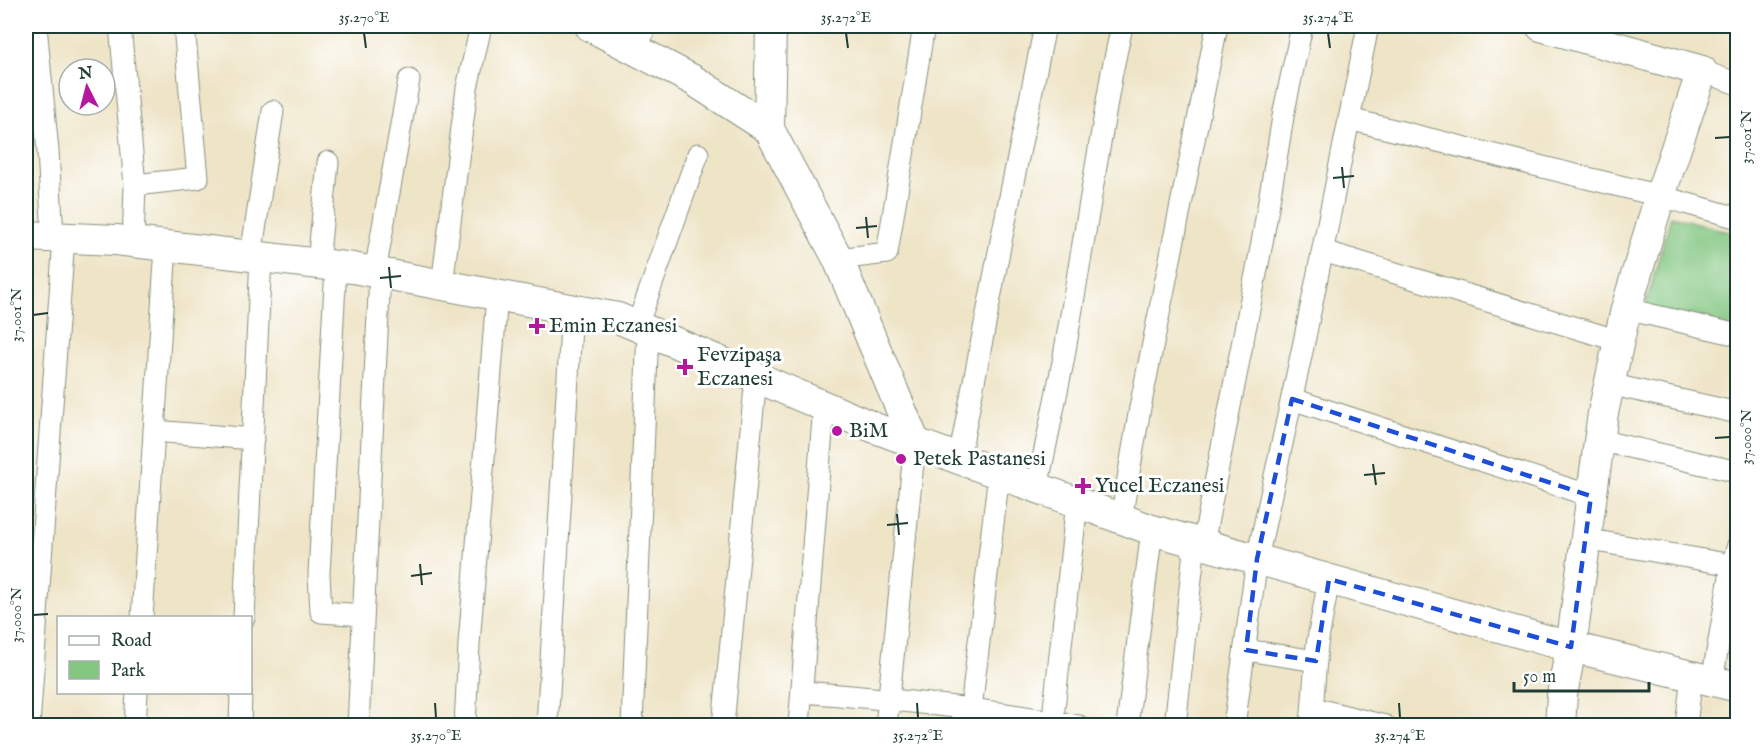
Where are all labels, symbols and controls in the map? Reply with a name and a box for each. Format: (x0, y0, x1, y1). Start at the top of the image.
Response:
text: 35.270°E (339, 8, 389, 27)
text: 35.272°E (821, 8, 871, 27)
text: 35.274°E (1303, 8, 1353, 27)
north arrow (57, 57, 117, 117)
text: N (77, 63, 94, 85)
text: 37.001°N (1737, 110, 1756, 164)
text: 37.001°N (7, 288, 26, 342)
place label: Emin Eczanesi (549, 313, 677, 340)
marker: Emin Eczanesi (530, 319, 544, 333)
place label: Fevzipaşa Eczanesi (697, 342, 782, 393)
marker: Fevzipaşa Eczanesi (678, 360, 692, 374)
text: 37.000°N (1737, 409, 1756, 465)
place label: BiM (849, 418, 889, 445)
marker: BiM (830, 424, 844, 438)
place label: Petek Pastanesi (913, 446, 1046, 473)
marker: Petek Pastanesi (894, 452, 908, 466)
place label: Yucel Eczanesi (1095, 473, 1224, 500)
marker: Yucel Eczanesi (1076, 479, 1090, 493)
text: 37.000°N (7, 587, 26, 643)
legend (57, 616, 252, 694)
text: Road (111, 630, 152, 653)
scale bar (1514, 655, 1649, 693)
text: Park (111, 660, 146, 683)
text: 50 m (1523, 666, 1556, 689)
text: 35.270°E (411, 726, 461, 745)
text: 35.272°E (893, 726, 943, 745)
text: 35.274°E (1375, 726, 1425, 745)

